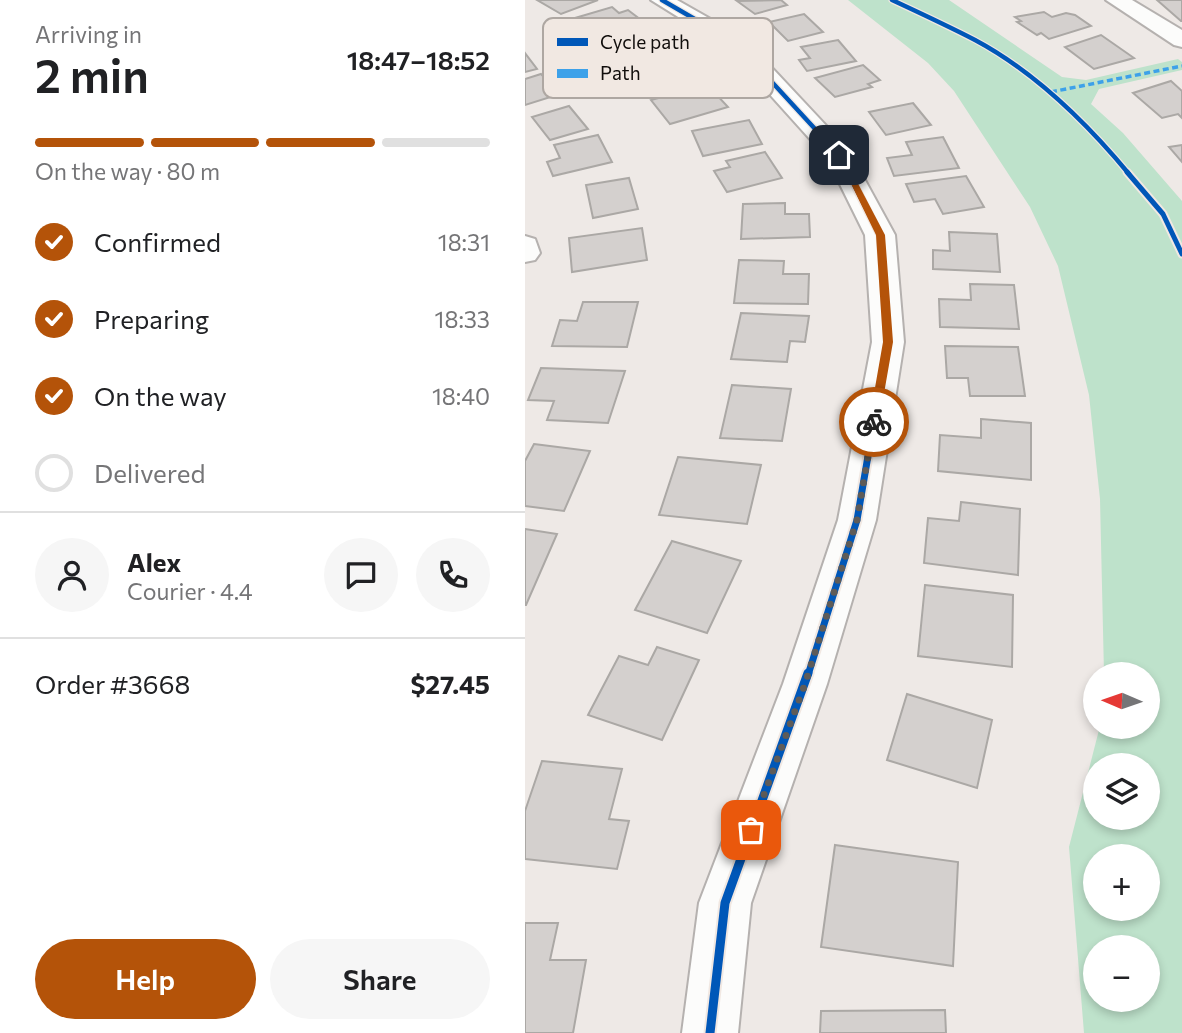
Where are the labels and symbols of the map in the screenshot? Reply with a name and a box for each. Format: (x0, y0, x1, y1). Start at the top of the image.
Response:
legend (543, 18, 773, 98)
text: Cycle path (600, 30, 690, 53)
text: Path (600, 61, 641, 84)
pin (809, 125, 869, 185)
courier (839, 387, 909, 457)
north arrow (1083, 662, 1160, 738)
pin (721, 800, 781, 860)

